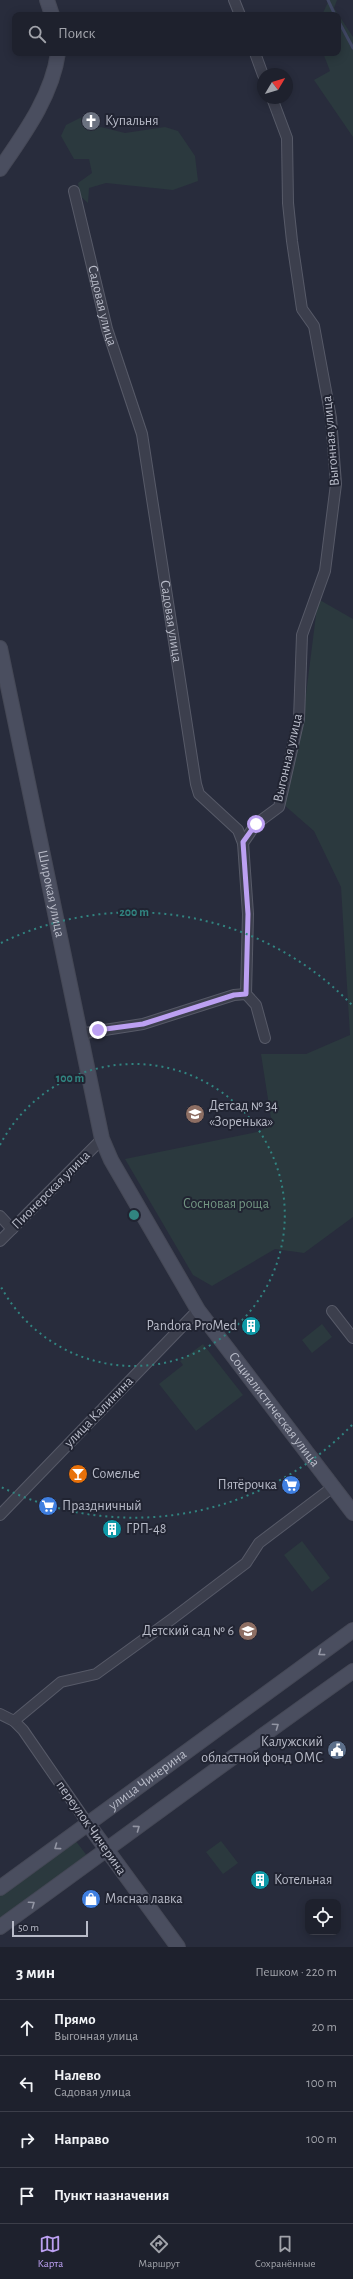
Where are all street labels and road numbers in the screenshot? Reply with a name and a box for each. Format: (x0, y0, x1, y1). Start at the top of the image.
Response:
street label: Садовая улица (85, 264, 119, 348)
street label: Выгонная улица (320, 395, 342, 487)
street label: Садовая улица (158, 579, 184, 664)
street label: Выгонная улица (271, 712, 305, 804)
street label: Широкая улица (35, 849, 67, 939)
street label: Пионерская улица (9, 1148, 93, 1232)
street label: Социалистическая улица (226, 1349, 323, 1470)
street label: улица Калинина (61, 1374, 136, 1451)
street label: улица Чичерина (106, 1747, 190, 1813)
street label: переулок Чичерина (53, 1778, 129, 1878)

